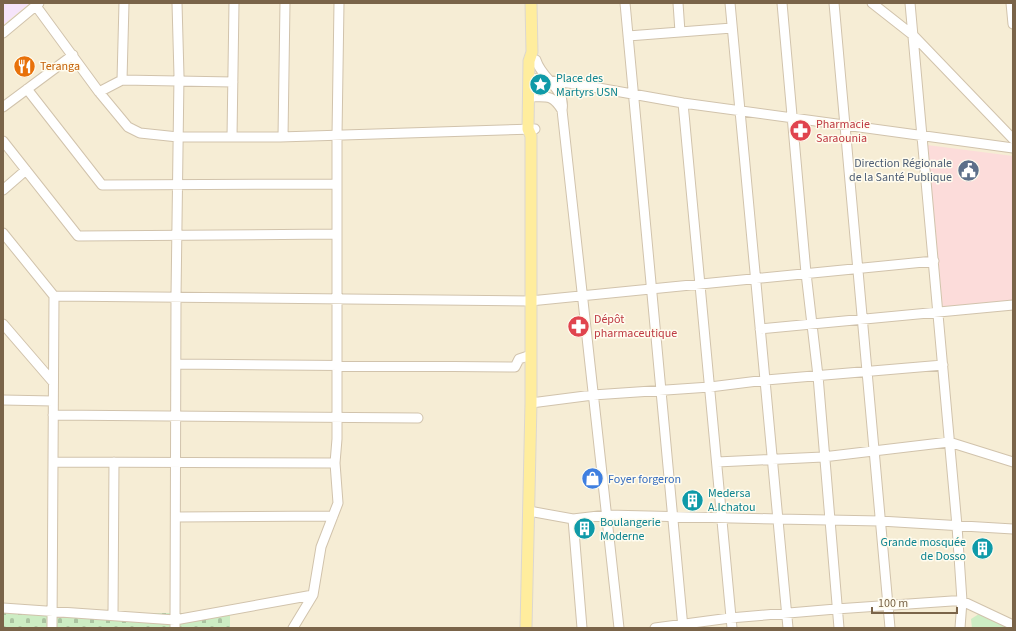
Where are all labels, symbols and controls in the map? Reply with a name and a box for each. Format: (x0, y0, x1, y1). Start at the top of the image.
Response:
restaurant icon: Teranga (11, 53, 37, 79)
place label: Teranga (40, 58, 80, 75)
place label: Place des Martyrs USN (556, 70, 618, 101)
place icon: Place des Martyrs USN (528, 72, 554, 98)
place label: Pharmacie Saraounia (816, 116, 870, 147)
pharmacy icon: Pharmacie Saraounia (787, 118, 813, 144)
place label: Direction Régionale de la Santé Publique (849, 155, 952, 186)
public building icon: Direction Régionale de la Santé Publique (955, 157, 981, 183)
place label: Dépôt pharmaceutique (594, 311, 677, 342)
pharmacy icon: Dépôt pharmaceutique (566, 313, 592, 339)
shop icon: Foyer forgeron (580, 466, 606, 492)
place label: Foyer forgeron (608, 471, 681, 488)
place label: Medersa A.Ichatou (708, 485, 755, 516)
building icon: Medersa A.Ichatou (680, 487, 706, 513)
place label: Boulangerie Moderne (600, 514, 661, 545)
building icon: Boulangerie Moderne (571, 516, 597, 542)
place label: Grande mosquée de Dosso (881, 534, 966, 565)
building icon: Grande mosquée de Dosso (969, 536, 995, 562)
scale bar (872, 589, 957, 615)
text: 100 m (878, 595, 908, 612)

